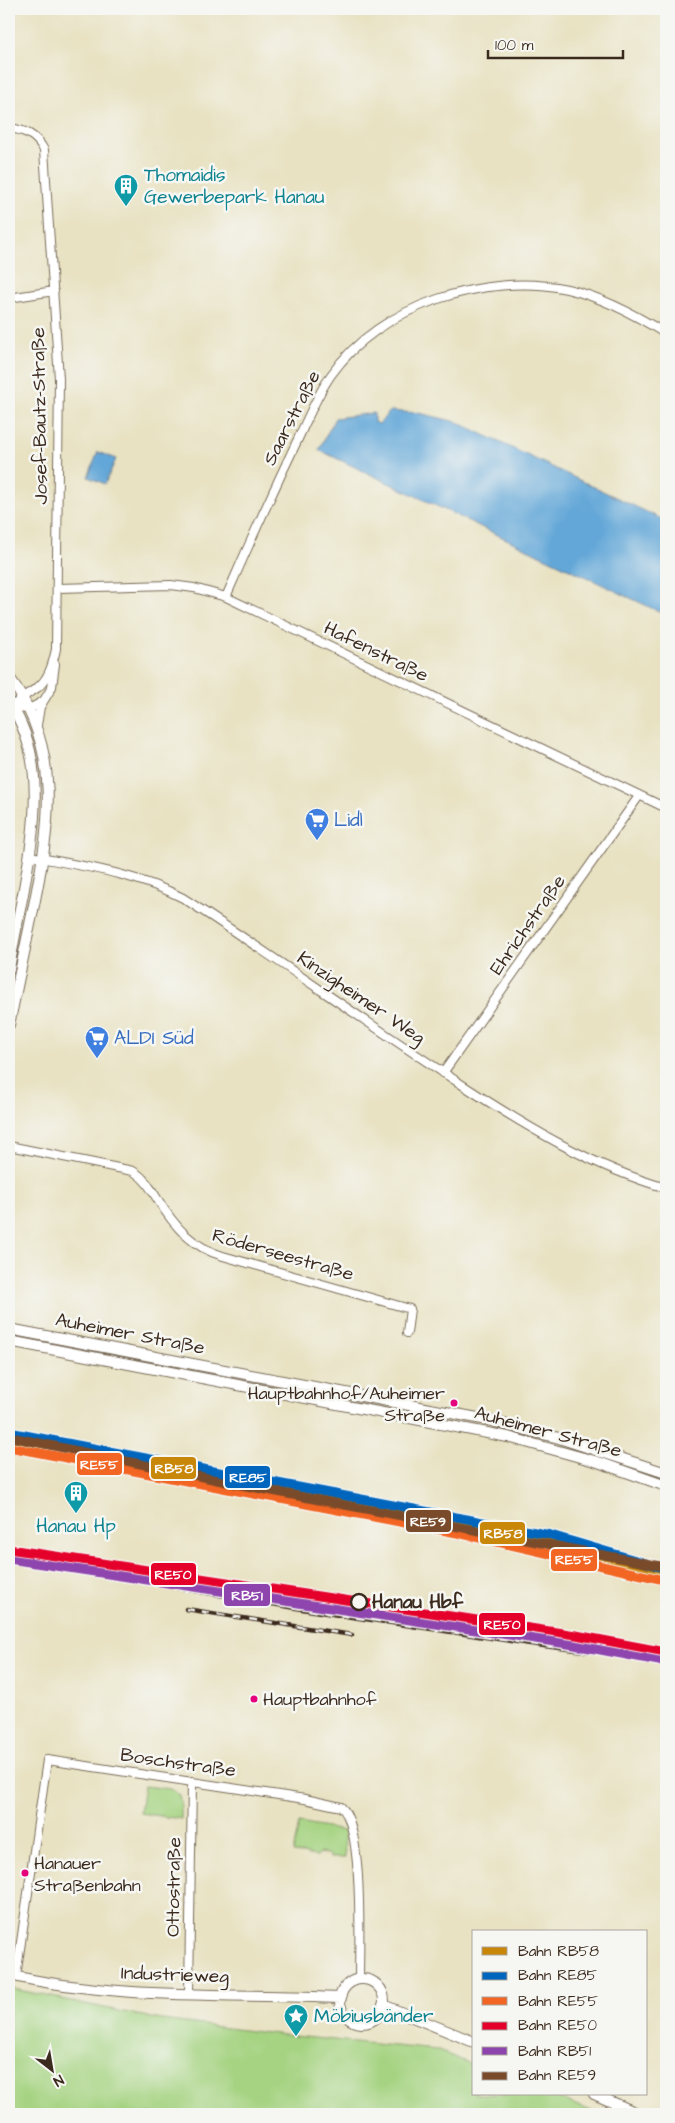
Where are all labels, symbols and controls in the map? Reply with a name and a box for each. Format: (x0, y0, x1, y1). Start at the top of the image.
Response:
scale bar (488, 28, 622, 60)
text: 100 m (495, 35, 534, 56)
place label: Thomaidis Gewerbepark Hanau (144, 162, 325, 211)
building icon: Thomaidis Gewerbepark Hanau (113, 173, 139, 207)
street label: Josef-Bautz-Straße (25, 327, 55, 505)
street label: Saarstraße (257, 366, 327, 470)
street label: Hafenstraße (319, 615, 433, 689)
supermarket icon: Lidl (304, 807, 330, 841)
place label: Lidl (334, 807, 363, 834)
street label: Ehrichstraße (483, 869, 573, 981)
street label: Kinzigheimer Weg (291, 945, 431, 1052)
supermarket icon: ALDI Süd (84, 1025, 110, 1059)
place label: ALDI Süd (114, 1025, 194, 1052)
street label: Röderseestraße (209, 1222, 357, 1288)
street label: Auheimer Straße (53, 1306, 207, 1362)
place label: Hauptbahnhof/Auheimer Straße (248, 1381, 445, 1428)
marker: Hauptbahnhof/Auheimer Straße (449, 1398, 459, 1408)
street label: Auheimer Straße (471, 1399, 625, 1465)
line badge: RE55 (76, 1452, 123, 1476)
text: RE55 (80, 1455, 119, 1475)
line badge: RB58 (150, 1456, 197, 1480)
text: RB58 (155, 1459, 193, 1479)
line badge: RE85 (224, 1465, 271, 1489)
text: RE85 (229, 1468, 268, 1488)
building icon: Hanau Hp (63, 1480, 89, 1514)
line badge: RE59 (405, 1509, 452, 1533)
text: RE59 (410, 1512, 446, 1532)
place label: Hanau Hp (36, 1513, 116, 1540)
line badge: RB58 (479, 1521, 526, 1545)
text: RB58 (484, 1524, 522, 1544)
line badge: RE55 (550, 1548, 598, 1572)
text: RE55 (555, 1550, 594, 1570)
line badge: RE50 (150, 1562, 197, 1586)
text: RE50 (154, 1565, 192, 1585)
line badge: RB51 (223, 1583, 271, 1607)
text: RB51 (231, 1586, 263, 1606)
place label: Hanau Hbf (372, 1589, 464, 1616)
marker: Hanau Hbf (350, 1593, 368, 1611)
line badge: RE50 (478, 1612, 526, 1636)
text: RE50 (483, 1615, 521, 1635)
place label: Hauptbahnhof (263, 1687, 377, 1712)
marker: Hauptbahnhof (249, 1694, 259, 1704)
street label: Boschstraße (119, 1742, 237, 1784)
street label: Ottostraße (160, 1837, 188, 1937)
place label: Hanauer Straßenbahn (34, 1851, 141, 1898)
marker: Hanauer Straßenbahn (20, 1868, 30, 1878)
legend (472, 1930, 648, 2096)
text: Bahn RB58 (518, 1941, 599, 1962)
street label: Industrieweg (120, 1960, 230, 1991)
text: Bahn RE85 (518, 1965, 598, 1986)
text: Bahn RE55 (518, 1991, 598, 2012)
place icon: Möbiusbänder (283, 2003, 309, 2037)
place label: Möbiusbänder (314, 2003, 434, 2030)
text: Bahn RE50 (518, 2015, 597, 2036)
text: Bahn RB51 (518, 2041, 591, 2062)
north arrow (28, 2046, 78, 2096)
text: Bahn RE59 (518, 2065, 596, 2086)
text: N (49, 2069, 67, 2091)

